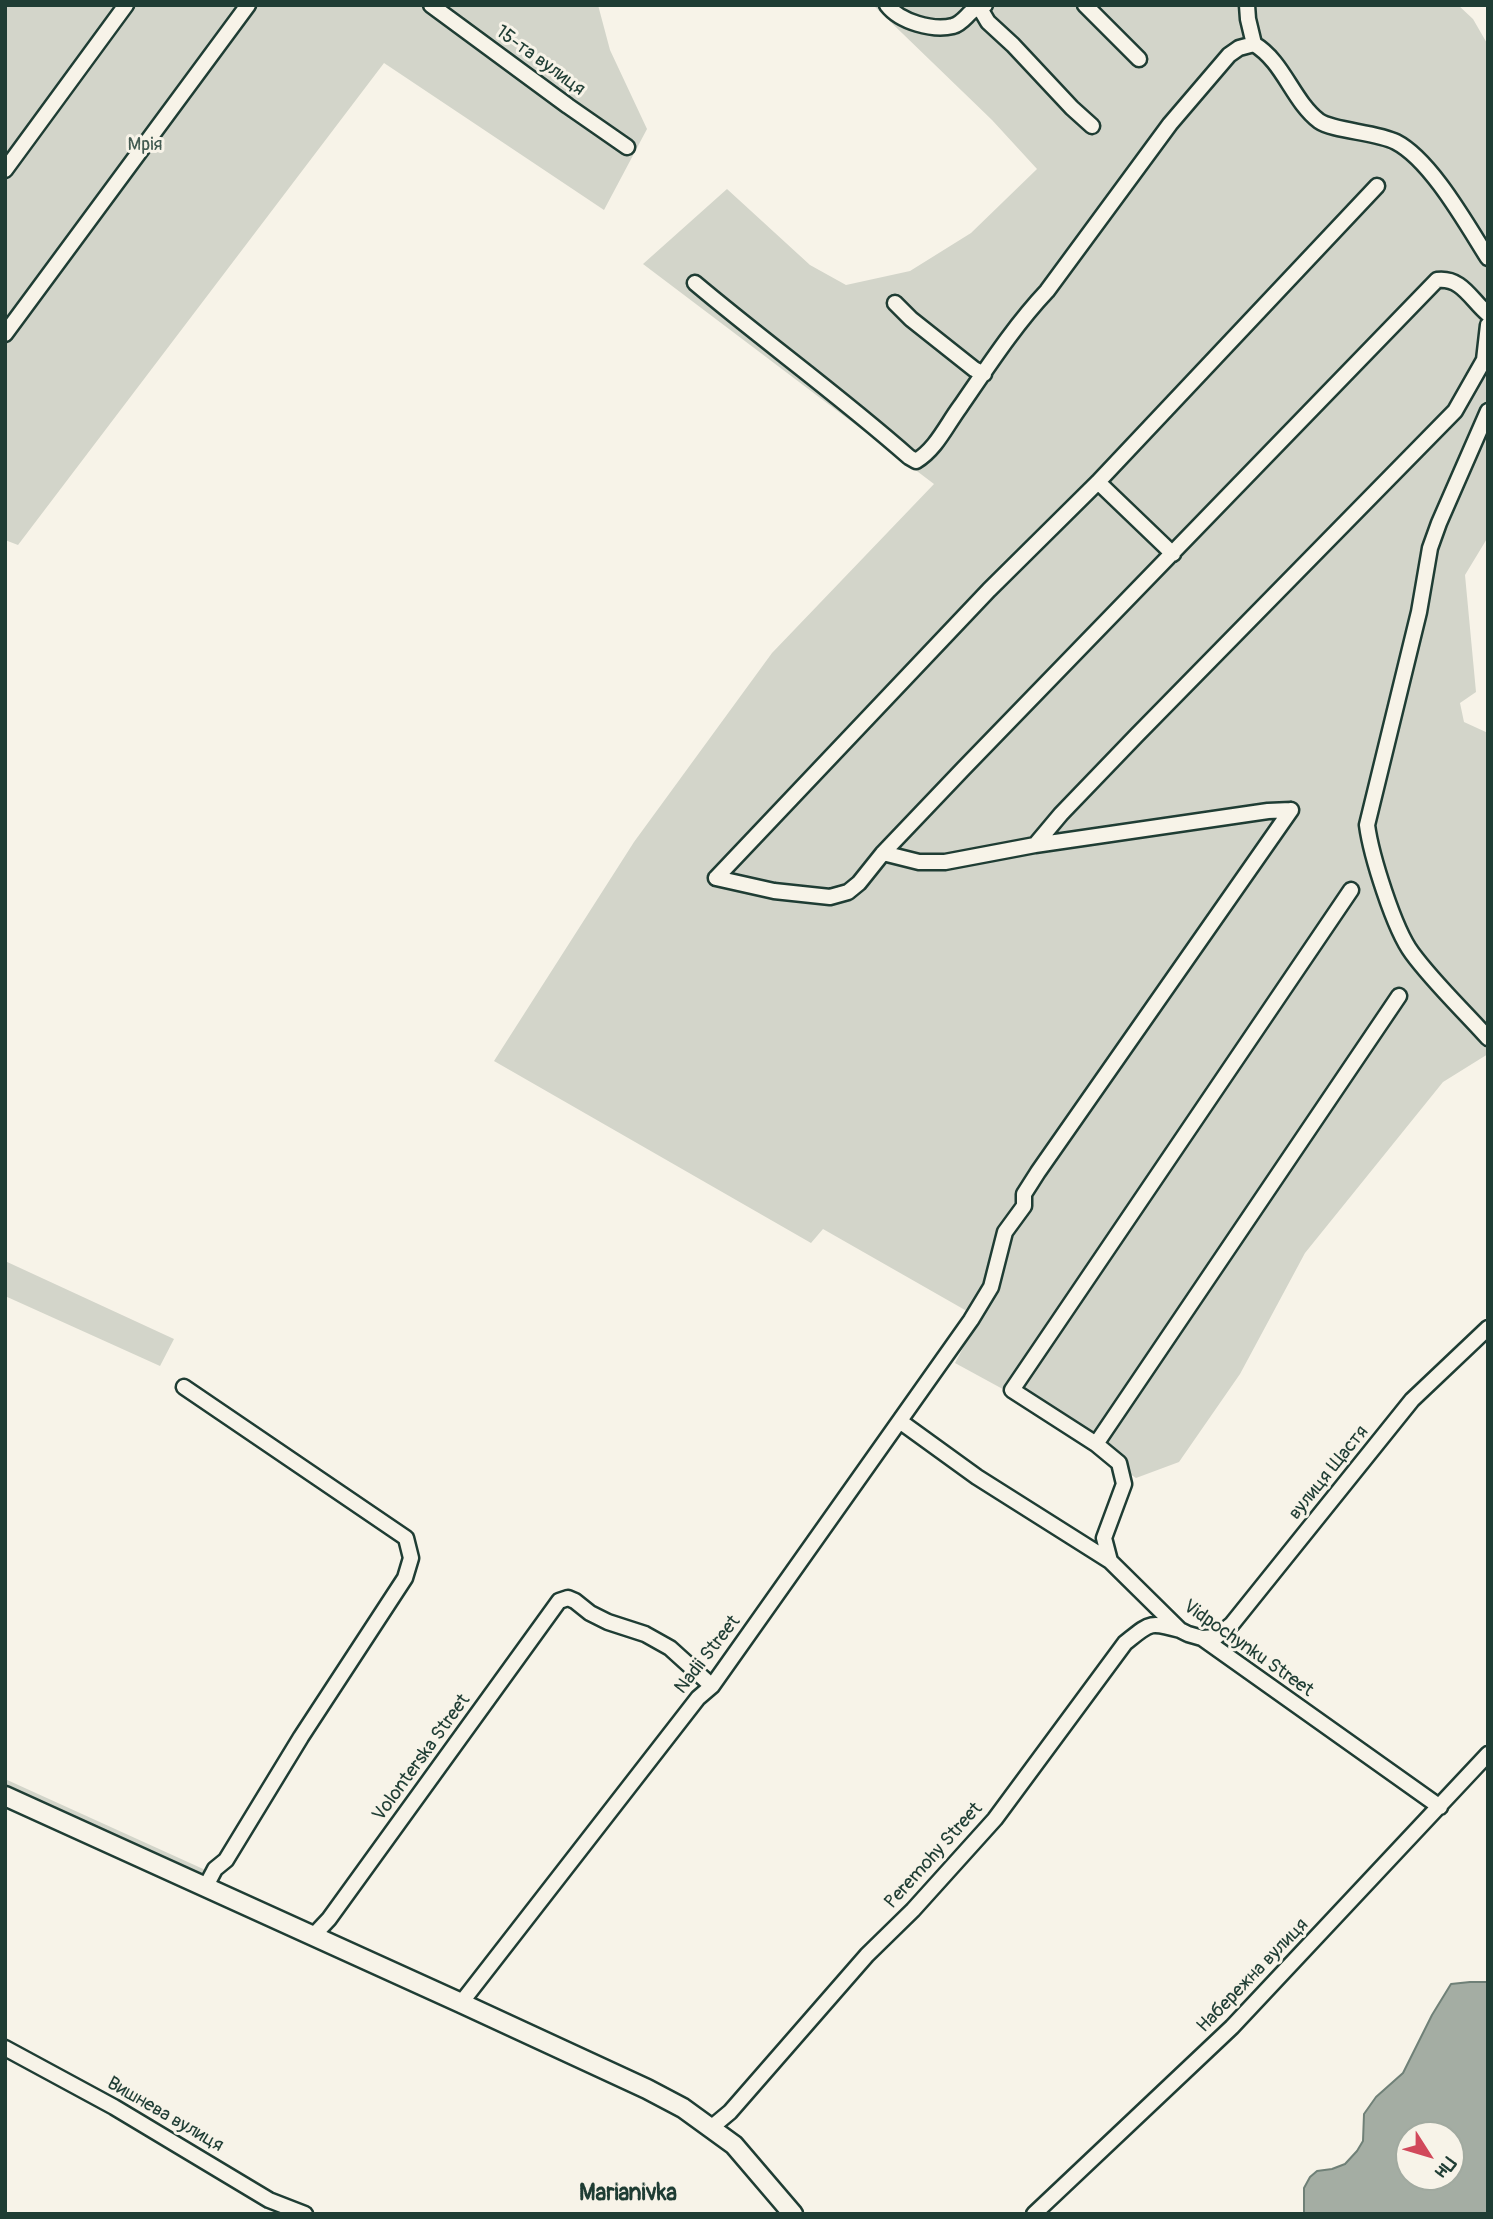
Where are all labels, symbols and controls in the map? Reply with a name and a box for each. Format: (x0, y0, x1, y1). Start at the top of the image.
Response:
street label: 15-та вулиця (491, 21, 589, 101)
park label: Мрія (128, 134, 162, 156)
street label: вулиця Щастя (1284, 1421, 1374, 1525)
street label: Vidpochynku Street (1178, 1596, 1318, 1702)
street label: Nadii Street (670, 1611, 746, 1699)
street label: Volonterska Street (368, 1690, 476, 1826)
street label: Peremohy Street (880, 1798, 988, 1914)
street label: Набережна вулиця (1193, 1914, 1313, 2038)
street label: Вишнева вулиця (103, 2072, 227, 2158)
north arrow (1395, 2121, 1465, 2191)
text: Пн (1429, 2152, 1461, 2183)
district label: Marianivka (579, 2180, 677, 2208)

